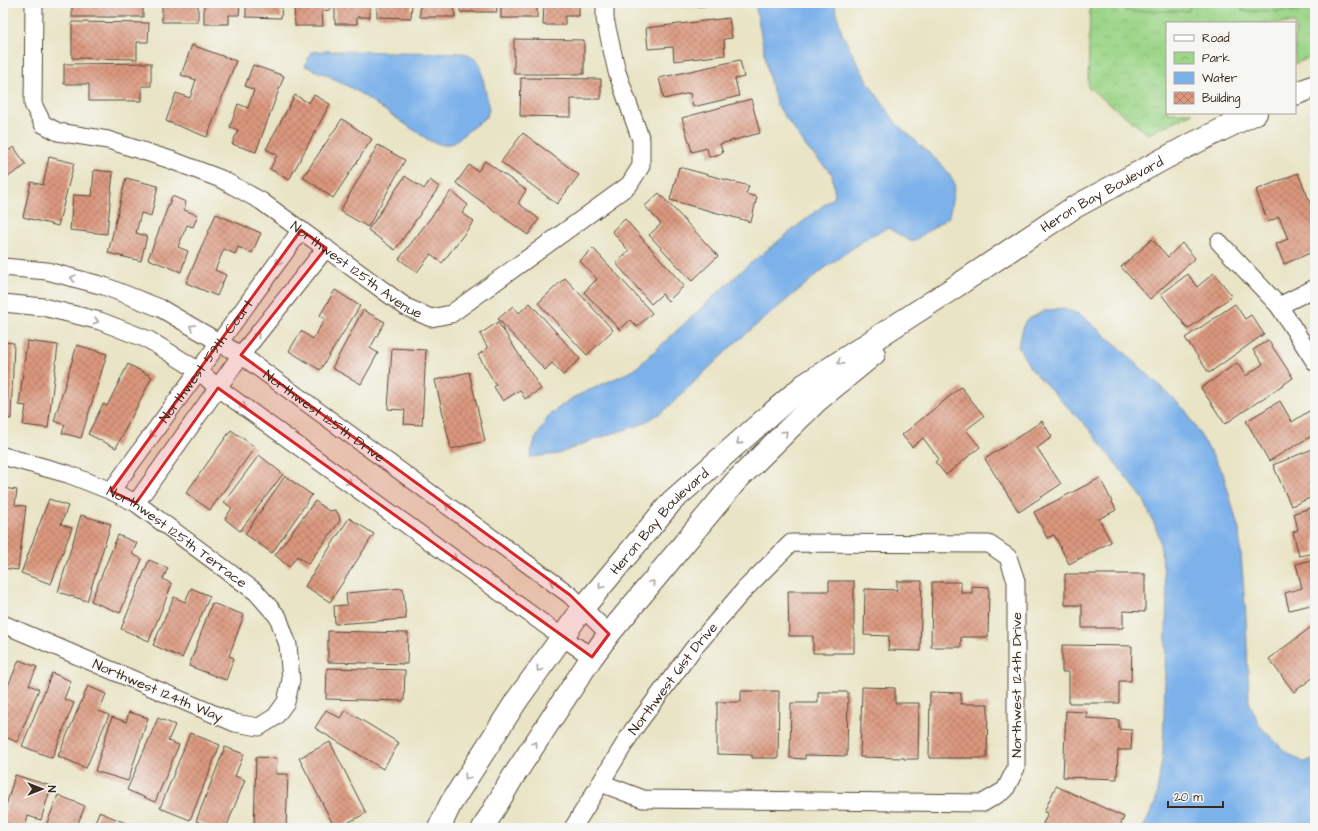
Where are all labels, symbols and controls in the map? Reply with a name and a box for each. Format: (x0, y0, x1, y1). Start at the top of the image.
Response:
legend (1166, 22, 1296, 114)
text: Road (1202, 30, 1230, 47)
text: Park (1202, 50, 1230, 67)
text: Water (1202, 70, 1238, 87)
text: Building (1202, 90, 1240, 108)
street label: Heron Bay Boulevard (1037, 152, 1167, 238)
street label: Northwest 125th Avenue (286, 217, 426, 324)
one-way arrow (275, 258, 283, 265)
one-way arrow (70, 274, 77, 283)
street label: Northwest 59th Court (155, 295, 259, 427)
one-way arrow (93, 316, 99, 324)
one-way arrow (189, 325, 197, 332)
one-way arrow (252, 332, 259, 339)
one-way arrow (837, 357, 844, 364)
street label: Northwest 125th Drive (259, 365, 389, 468)
one-way arrow (239, 401, 246, 408)
one-way arrow (780, 430, 787, 438)
one-way arrow (149, 431, 157, 438)
one-way arrow (736, 438, 744, 445)
street label: Heron Bay Boulevard (606, 464, 714, 579)
one-way arrow (344, 477, 351, 484)
street label: Northwest 125th Terrace (103, 481, 251, 593)
one-way arrow (445, 503, 452, 511)
one-way arrow (450, 554, 457, 561)
one-way arrow (550, 580, 557, 587)
one-way arrow (647, 580, 654, 587)
one-way arrow (598, 582, 605, 589)
street label: Northwest 124th Drive (1007, 612, 1027, 758)
street label: Northwest 61st Drive (624, 618, 723, 739)
street label: Northwest 124th Way (89, 654, 226, 728)
one-way arrow (537, 664, 544, 671)
one-way arrow (530, 741, 537, 748)
north arrow (22, 769, 62, 809)
one-way arrow (465, 773, 472, 780)
scale bar (1168, 783, 1223, 809)
text: N (44, 786, 59, 793)
text: 20 m (1174, 789, 1203, 806)

